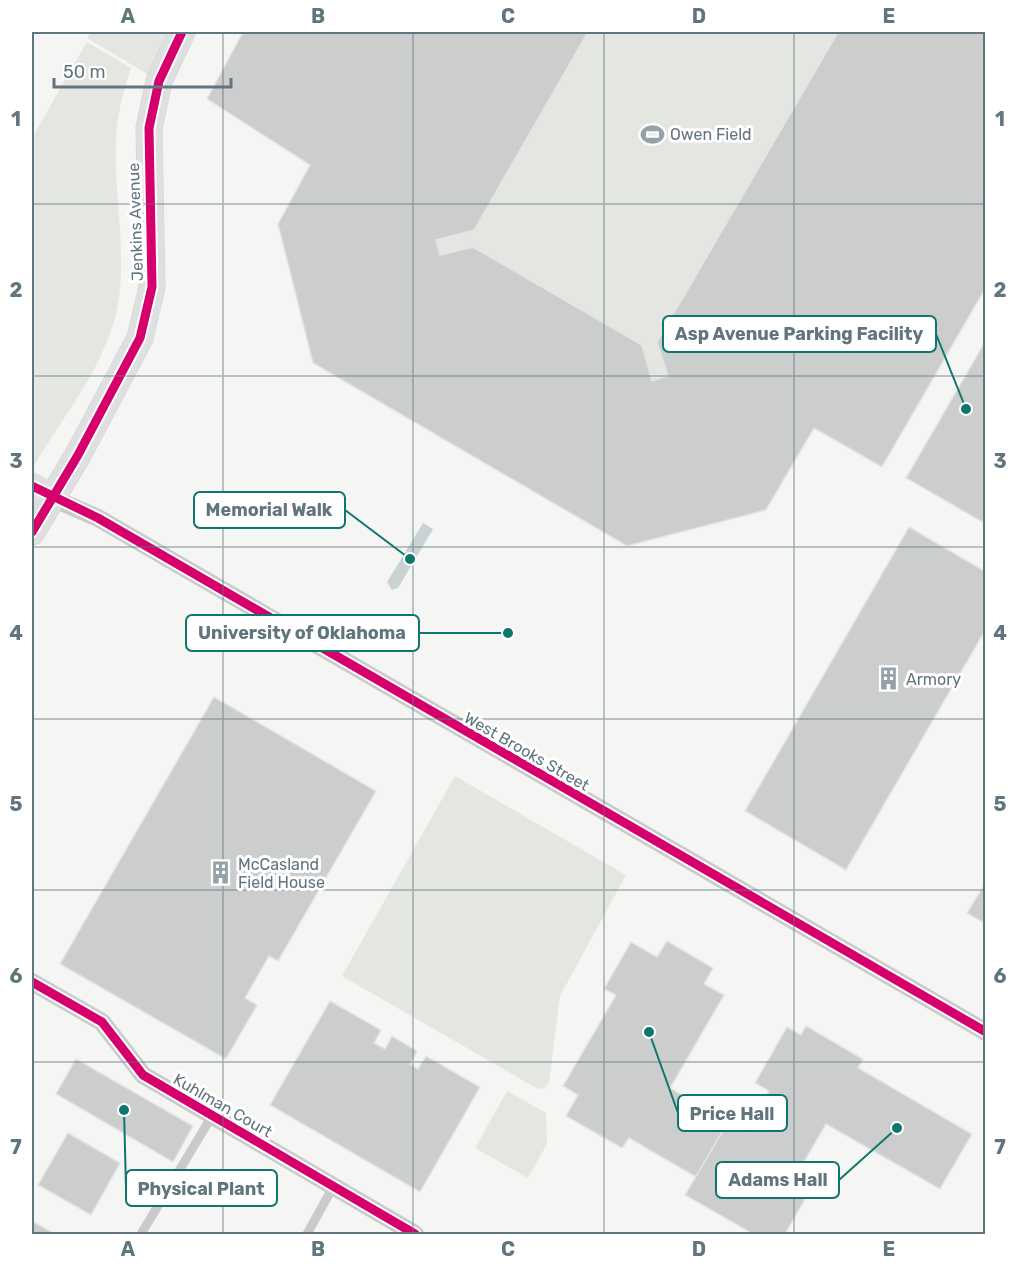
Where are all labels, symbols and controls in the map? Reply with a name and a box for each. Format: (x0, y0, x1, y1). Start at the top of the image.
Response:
text: A (121, 4, 136, 28)
text: B (311, 4, 325, 28)
text: C (501, 4, 515, 28)
text: D (692, 4, 706, 28)
text: E (883, 4, 895, 28)
scale bar (54, 51, 231, 89)
text: 50 m (63, 61, 106, 83)
text: 1 (11, 107, 21, 131)
text: 1 (995, 107, 1005, 131)
sports icon: Owen Field (639, 121, 665, 147)
place label: Owen Field (670, 125, 752, 144)
street label: Jenkins Avenue (124, 162, 147, 281)
text: 2 (10, 278, 23, 302)
text: 2 (994, 278, 1007, 302)
callout: Asp Avenue Parking Facility (663, 316, 936, 352)
text: Asp Avenue Parking Facility (675, 323, 923, 345)
text: 3 (9, 449, 23, 473)
text: 3 (993, 449, 1007, 473)
callout: Memorial Walk (194, 492, 345, 528)
text: Memorial Walk (206, 499, 333, 521)
callout: University of Oklahoma (186, 615, 419, 651)
text: 4 (9, 621, 23, 645)
text: 4 (993, 621, 1007, 645)
text: University of Oklahoma (198, 622, 406, 644)
building icon: Armory (875, 666, 901, 692)
place label: Armory (906, 670, 961, 689)
street label: West Brooks Street (461, 708, 593, 795)
text: 5 (10, 792, 23, 816)
text: 5 (994, 792, 1007, 816)
place label: McCasland Field House (238, 855, 325, 892)
building icon: McCasland Field House (207, 860, 233, 886)
text: 6 (9, 964, 23, 988)
text: 6 (993, 964, 1007, 988)
street label: Kuhlman Court (170, 1069, 276, 1141)
callout: Price Hall (678, 1095, 787, 1131)
text: Price Hall (690, 1103, 774, 1125)
text: 7 (10, 1135, 22, 1159)
text: 7 (994, 1135, 1006, 1159)
callout: Adams Hall (716, 1162, 839, 1198)
text: Adams Hall (728, 1169, 828, 1191)
callout: Physical Plant (126, 1170, 277, 1206)
text: Physical Plant (137, 1178, 265, 1200)
text: A (121, 1237, 136, 1261)
text: B (311, 1237, 325, 1261)
text: C (501, 1237, 515, 1261)
text: D (692, 1237, 706, 1261)
text: E (883, 1237, 895, 1261)

